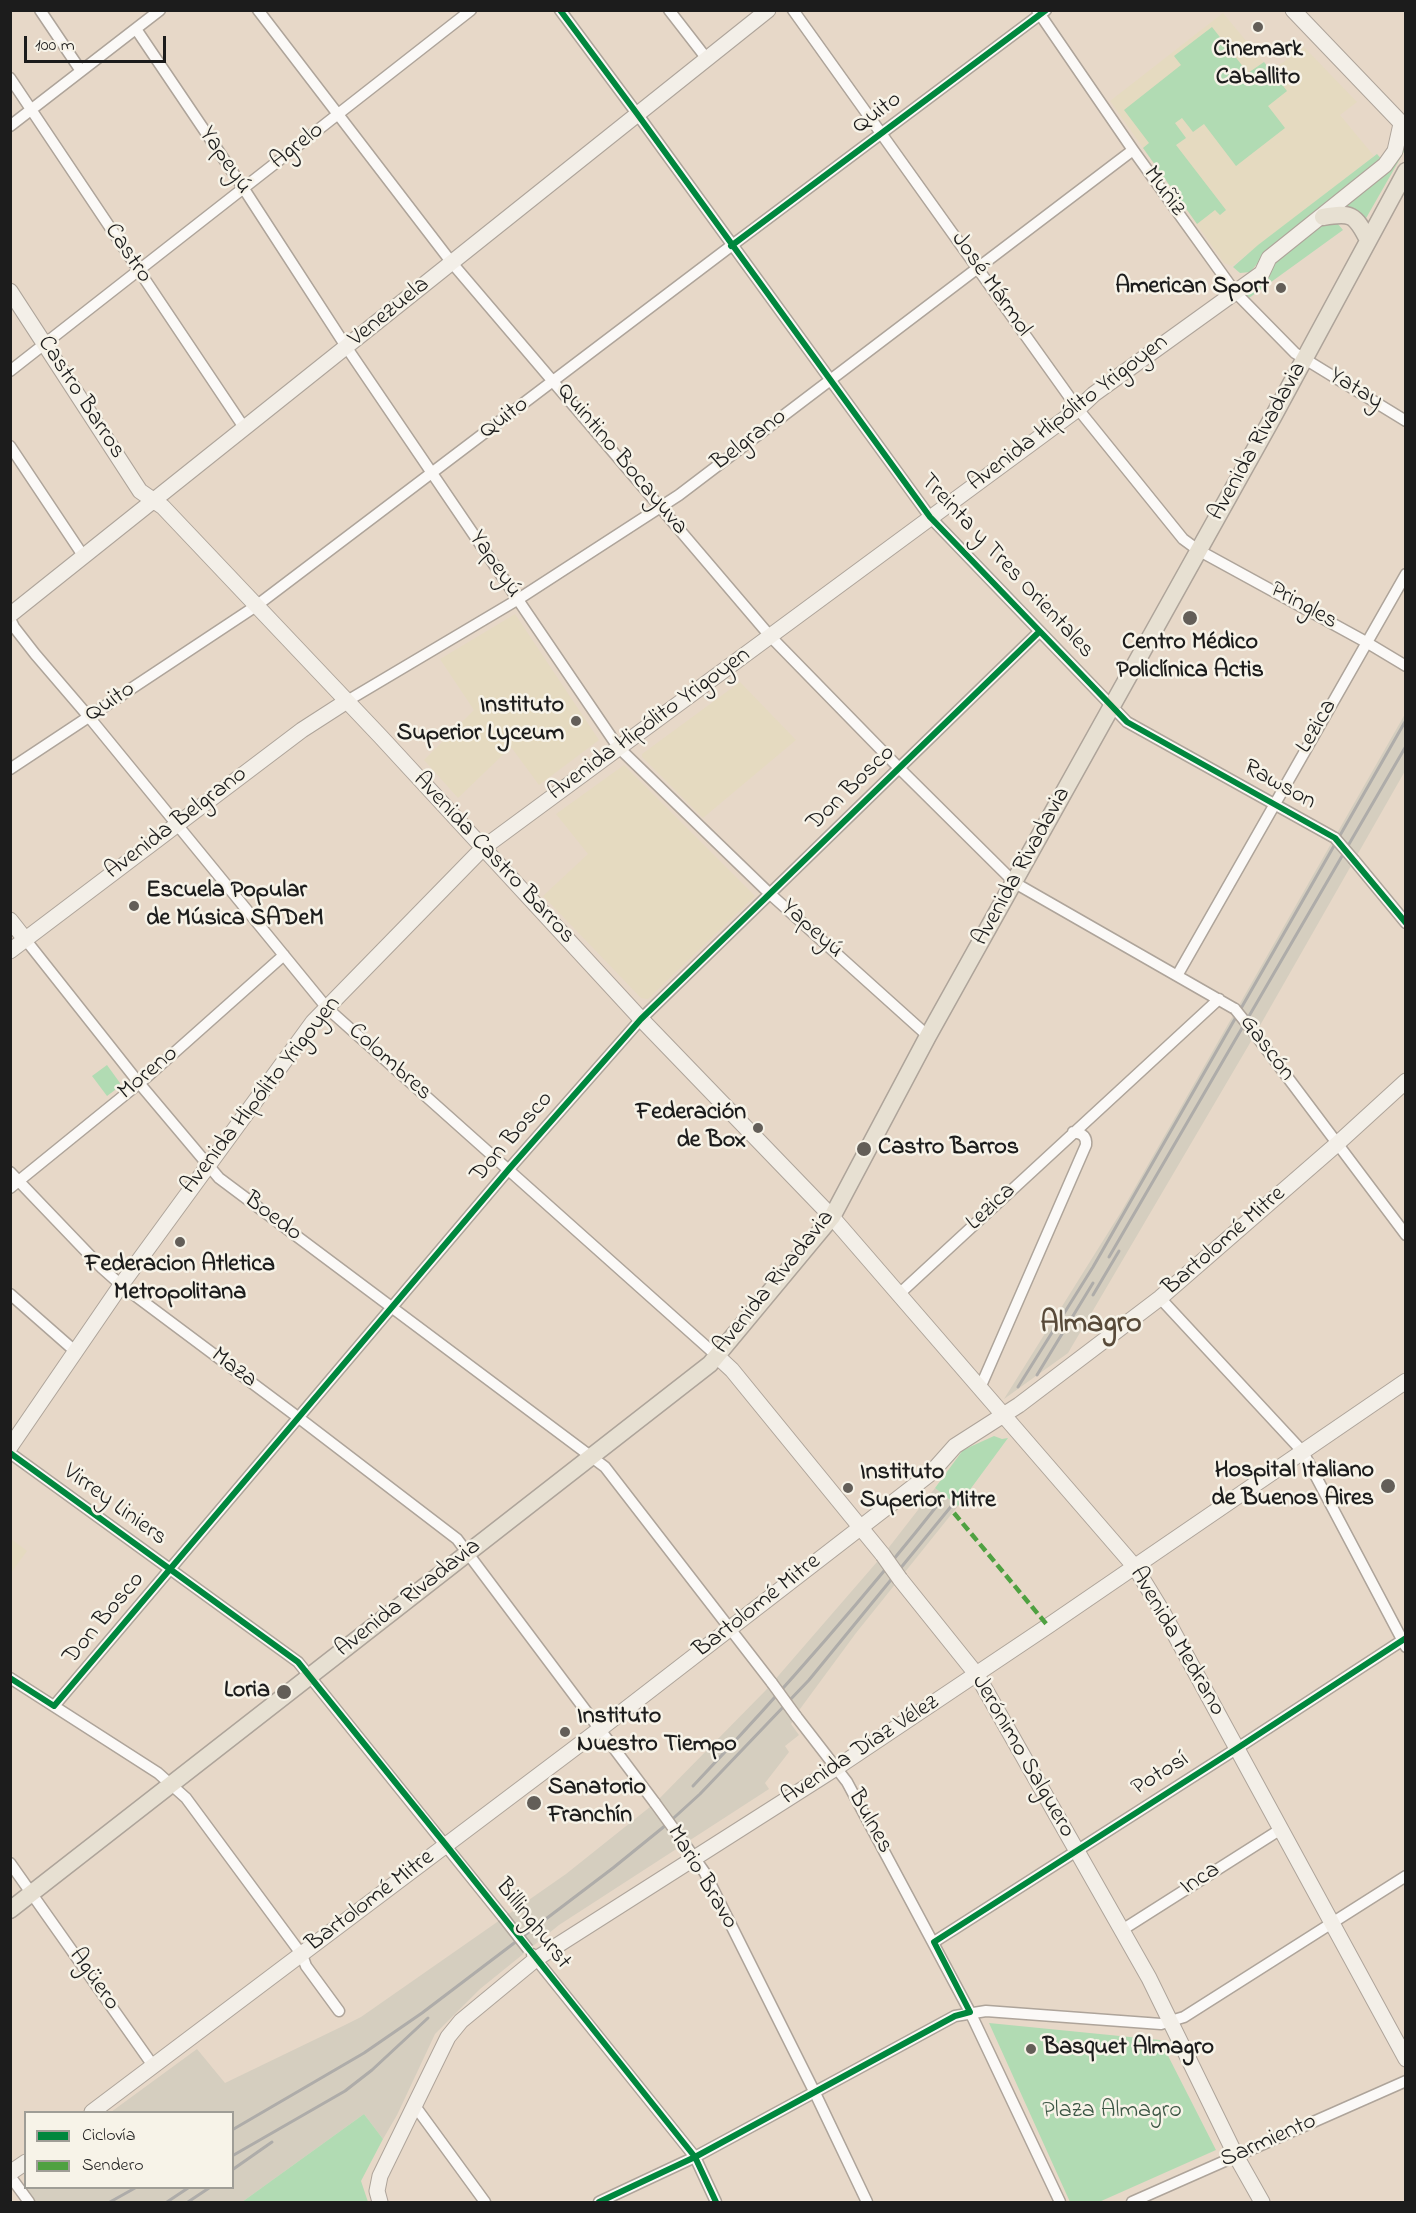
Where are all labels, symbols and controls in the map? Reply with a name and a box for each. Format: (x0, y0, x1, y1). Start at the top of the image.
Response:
marker: Cinemark Caballito (1251, 20, 1265, 34)
scale bar (27, 24, 170, 62)
text: 100 m (35, 33, 75, 59)
place label: Cinemark Caballito (1213, 37, 1303, 93)
street label: Quito (848, 86, 908, 142)
street label: Agrelo (265, 117, 331, 177)
street label: Yapeyú (191, 122, 257, 200)
street label: Muñiz (1135, 162, 1191, 222)
street label: Castro (97, 218, 157, 290)
street label: José Mármol (943, 227, 1037, 343)
street label: Venezuela (344, 272, 436, 354)
place label: American Sport (1115, 274, 1269, 302)
marker: American Sport (1274, 281, 1288, 295)
street label: Avenida Hipólito Yrigoyen (963, 329, 1175, 499)
street label: Castro Barros (30, 331, 130, 465)
street label: Avenida Rivadavia (1204, 358, 1314, 526)
street label: Yatay (1323, 363, 1387, 417)
street label: Quintino Bocayuva (549, 378, 693, 542)
street label: Quito (475, 391, 535, 447)
street label: Belgrano (707, 403, 793, 479)
street label: Treinta y Tres Orientales (913, 468, 1099, 666)
street label: Yapeyú (461, 526, 527, 604)
street label: Pringles (1264, 577, 1342, 637)
marker: Centro Médico Policlínica Actis (1181, 609, 1199, 627)
place label: Centro Médico Policlínica Actis (1116, 630, 1264, 686)
street label: Avenida Hipólito Yrigoyen (543, 642, 757, 808)
street label: Quito (81, 676, 141, 730)
place label: Instituto Superior Lyceum (397, 693, 564, 749)
street label: Lezica (1291, 695, 1345, 759)
marker: Instituto Superior Lyceum (569, 714, 583, 728)
street label: Don Bosco (802, 740, 902, 838)
street label: Rawson (1238, 754, 1320, 818)
street label: Avenida Belgrano (100, 761, 254, 887)
street label: Avenida Castro Barros (406, 767, 580, 951)
street label: Avenida Rivadavia (968, 783, 1078, 951)
place label: Escuela Popular de Música SADeM (146, 878, 324, 934)
street label: Yapeyú (774, 894, 848, 966)
marker: Escuela Popular de Música SADeM (127, 899, 141, 913)
street label: Avenida Hipólito Yrigoyen (176, 991, 348, 1201)
street label: Gascón (1232, 1010, 1300, 1088)
street label: Colombres (341, 1018, 437, 1108)
street label: Moreno (113, 1041, 185, 1107)
street label: Don Bosco (465, 1086, 561, 1190)
place label: Federación de Box (636, 1100, 746, 1156)
marker: Federación de Box (751, 1121, 765, 1135)
place label: Castro Barros (878, 1135, 1019, 1163)
marker: Castro Barros (855, 1140, 873, 1158)
street label: Lezica (961, 1178, 1023, 1238)
street label: Bartolomé Mitre (1158, 1181, 1292, 1303)
street label: Boedo (237, 1187, 307, 1249)
street label: Avenida Rivadavia (708, 1205, 842, 1361)
marker: Federacion Atletica Metropolitana (173, 1235, 187, 1249)
place label: Federacion Atletica Metropolitana (85, 1252, 275, 1308)
district label: Almagro (1040, 1308, 1142, 1344)
street label: Maza (204, 1342, 262, 1396)
place label: Hospital Italiano de Buenos Aires (1211, 1458, 1374, 1514)
street label: Virrey Liniers (56, 1459, 172, 1553)
place label: Instituto Superior Mitre (860, 1460, 996, 1516)
marker: Hospital Italiano de Buenos Aires (1379, 1477, 1397, 1495)
marker: Instituto Superior Mitre (841, 1481, 855, 1495)
street label: Avenida Rivadavia (330, 1533, 488, 1665)
street label: Bartolomé Mitre (689, 1548, 827, 1666)
street label: Avenida Medrano (1122, 1562, 1230, 1722)
street label: Don Bosco (58, 1567, 152, 1671)
street label: Jerónimo Salguero (964, 1670, 1080, 1844)
place label: Loria (224, 1678, 270, 1706)
marker: Loria (275, 1683, 293, 1701)
street label: Avenida Díaz Vélez (777, 1689, 945, 1813)
place label: Instituto Nuestro Tiempo (577, 1704, 737, 1760)
marker: Instituto Nuestro Tiempo (558, 1725, 572, 1739)
street label: Potosí (1127, 1746, 1195, 1804)
place label: Sanatorio Franchín (548, 1775, 646, 1831)
street label: Bulnes (840, 1785, 898, 1859)
marker: Sanatorio Franchín (525, 1794, 543, 1812)
street label: Mario Bravo (659, 1821, 743, 1935)
street label: Bartolomé Mitre (301, 1844, 441, 1960)
street label: Inca (1176, 1857, 1226, 1903)
street label: Billinghurst (488, 1874, 576, 1976)
street label: Agüero (61, 1943, 125, 2017)
place label: Basquet Almagro (1043, 2035, 1214, 2063)
marker: Basquet Almagro (1024, 2042, 1038, 2056)
park label: Plaza Almagro (1042, 2098, 1182, 2126)
street label: Sarmiento (1217, 2108, 1321, 2176)
legend (24, 2111, 234, 2189)
text: Ciclovía (82, 2123, 135, 2149)
text: Sendero (82, 2153, 144, 2179)

